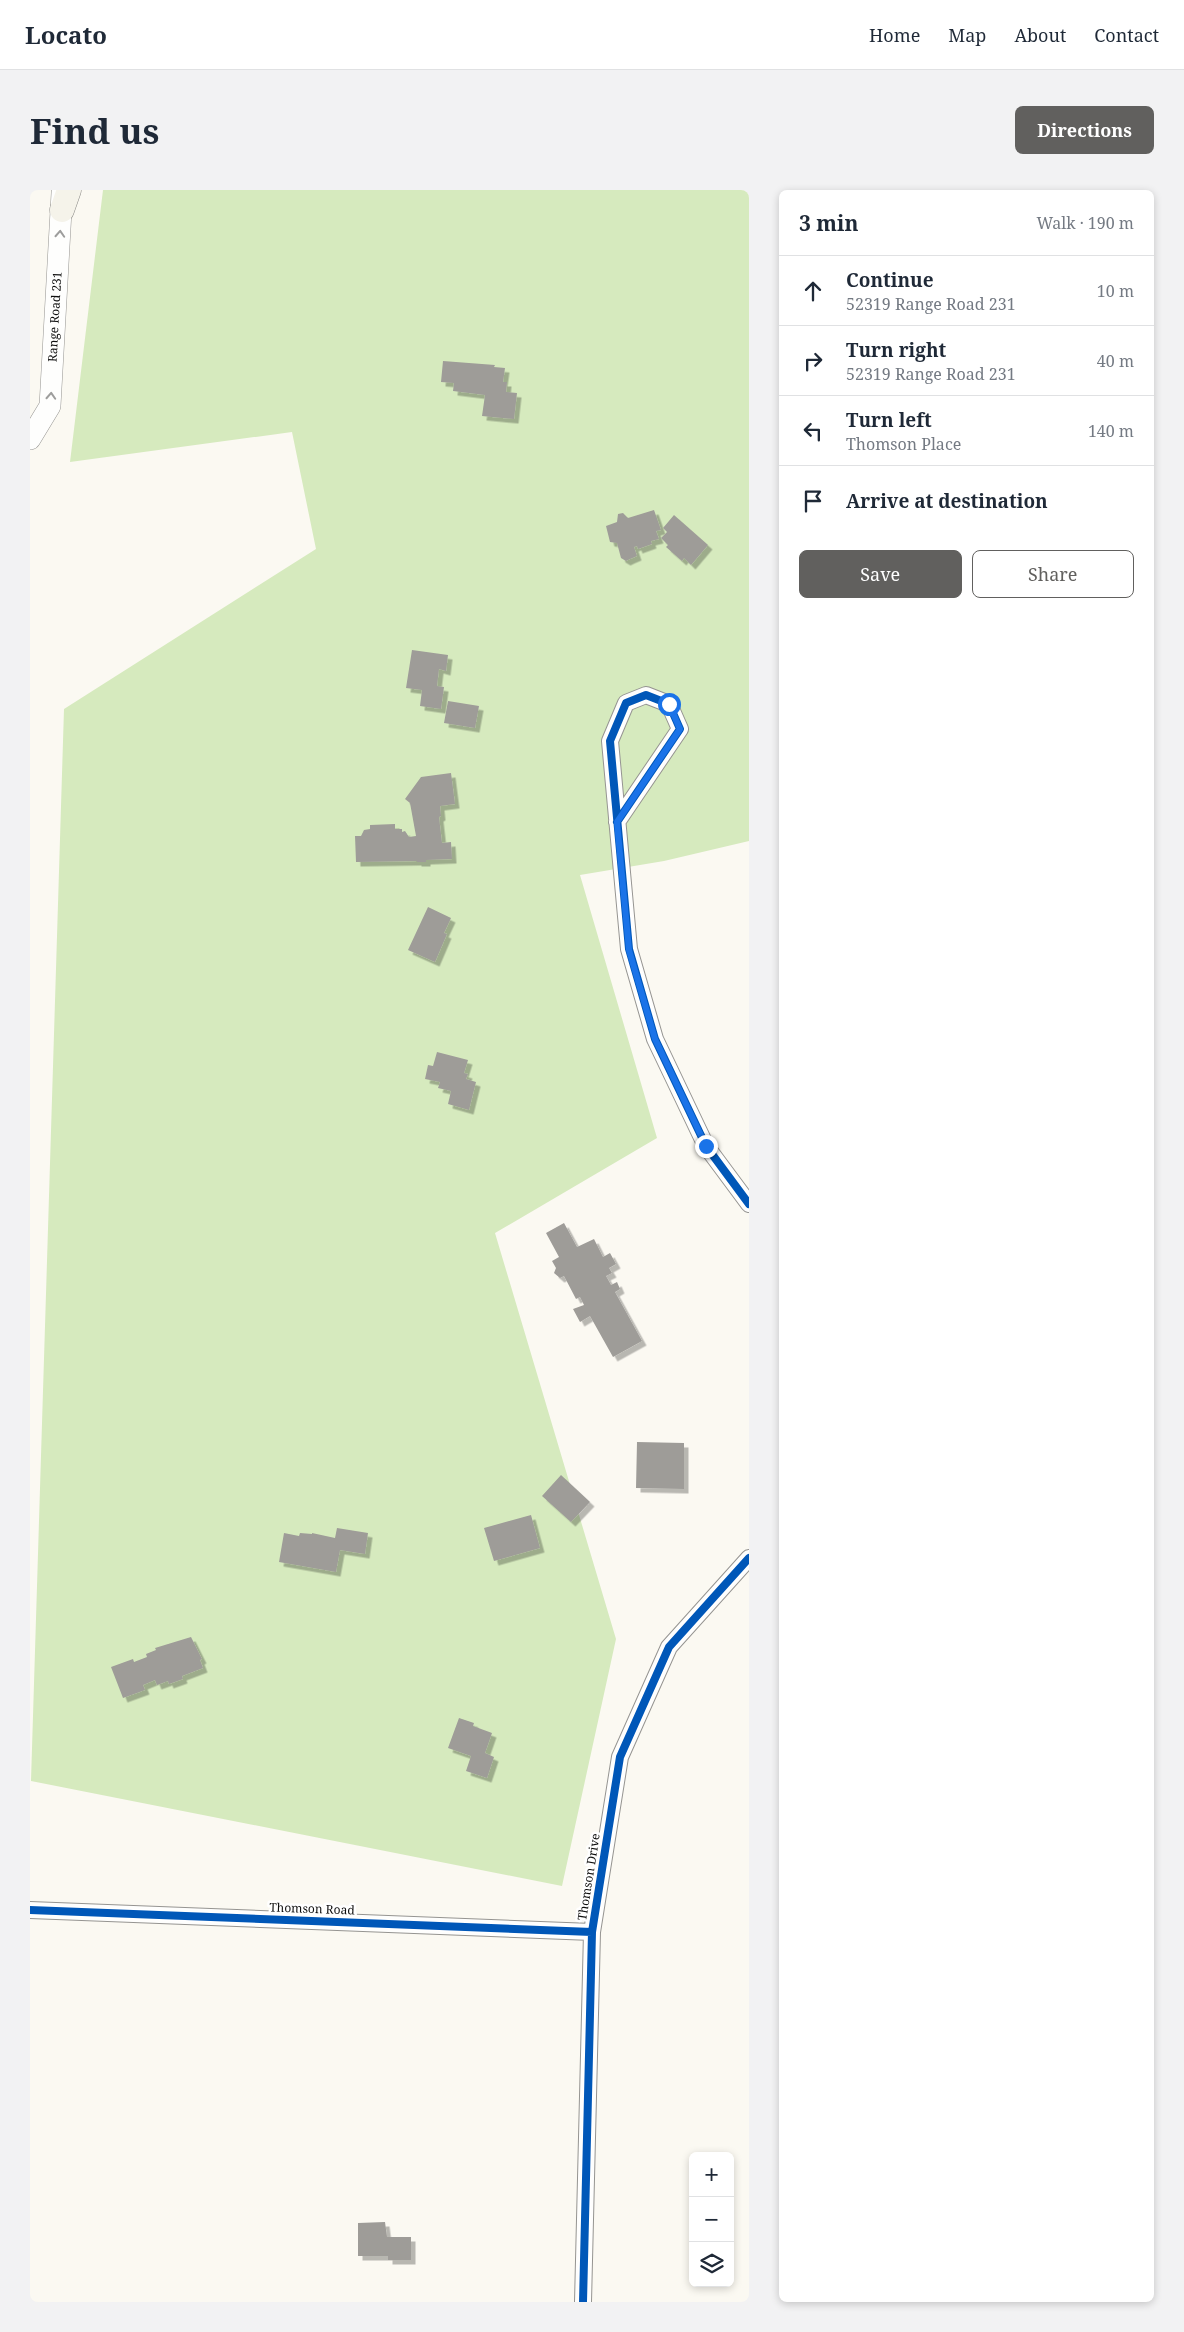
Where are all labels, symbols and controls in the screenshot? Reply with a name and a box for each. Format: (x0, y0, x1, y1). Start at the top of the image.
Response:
text: Locato (25, 18, 107, 51)
text: Home (869, 23, 920, 47)
text: Map (948, 23, 986, 47)
text: About (1014, 23, 1066, 47)
text: Contact (1094, 23, 1159, 47)
button: Directions (1015, 106, 1154, 154)
text: Find us (30, 107, 159, 154)
text: 3 min (799, 209, 858, 237)
text: Walk · 190 m (1037, 212, 1134, 234)
one-way arrow (55, 229, 66, 237)
text: Continue (846, 267, 934, 293)
street label: Range Road 231 (43, 271, 66, 362)
icon: ahead (799, 277, 827, 305)
text: 10 m (1097, 280, 1134, 302)
text: 52319 Range Road 231 (846, 293, 1016, 315)
text: Turn right (846, 337, 946, 363)
icon: right (799, 347, 827, 375)
text: 40 m (1097, 350, 1134, 372)
text: 52319 Range Road 231 (846, 363, 1016, 385)
one-way arrow (45, 392, 56, 400)
text: Turn left (846, 407, 932, 433)
icon: left (799, 417, 827, 445)
text: 140 m (1088, 420, 1134, 442)
text: Thomson Place (846, 433, 961, 455)
icon: arrive (799, 487, 827, 515)
text: Arrive at destination (846, 488, 1048, 514)
button: Save (799, 550, 962, 598)
button: Share (972, 550, 1134, 598)
route start (658, 693, 681, 716)
route end (695, 1135, 718, 1158)
street label: Thomson Drive (573, 1832, 604, 1922)
street label: Thomson Road (269, 1899, 356, 1919)
map controls (689, 2152, 734, 2287)
button: + (689, 2152, 734, 2197)
button: − (689, 2197, 734, 2242)
button: layers (689, 2242, 734, 2287)

